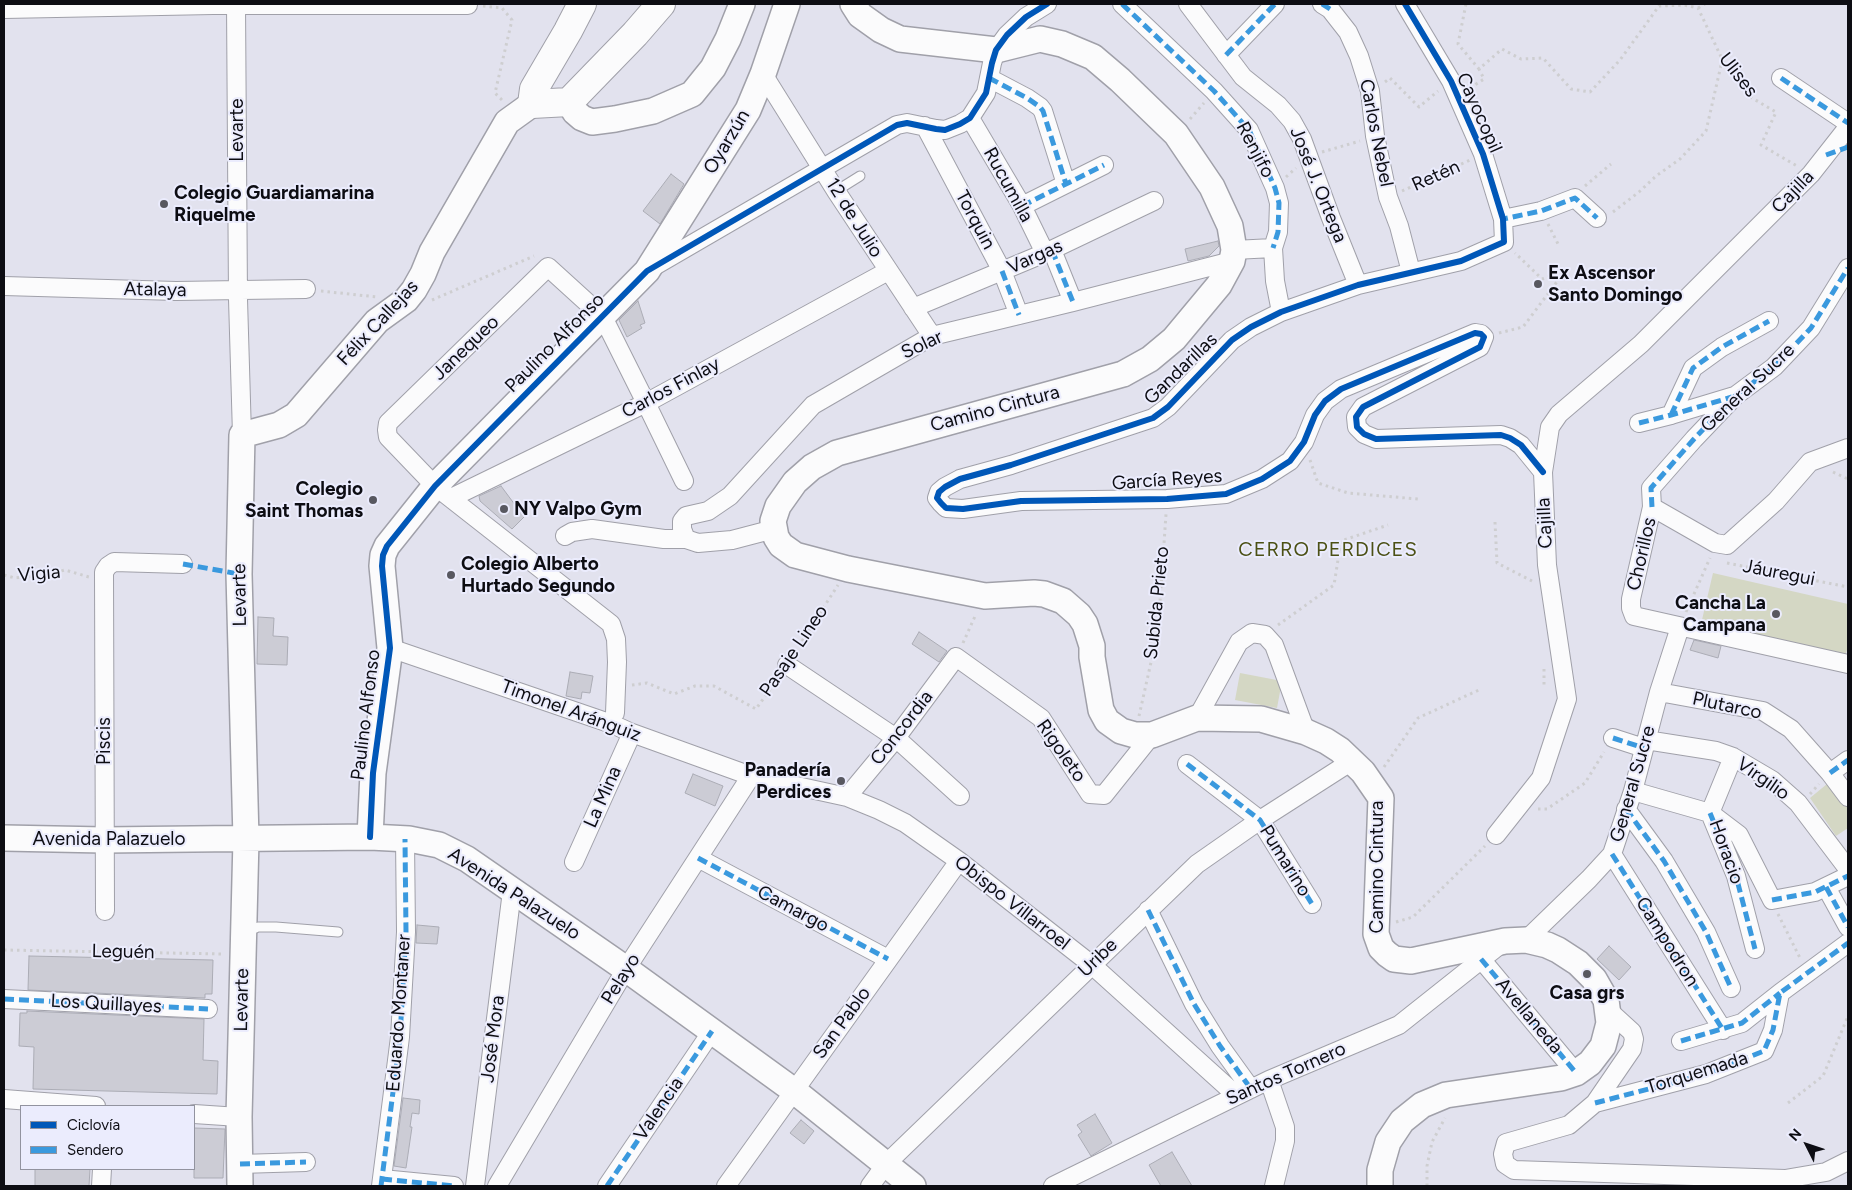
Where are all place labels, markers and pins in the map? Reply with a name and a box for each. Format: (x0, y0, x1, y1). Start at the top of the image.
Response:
place label: Colegio Guardiamarina Riquelme (174, 182, 374, 226)
marker: Colegio Guardiamarina Riquelme (158, 198, 170, 210)
place label: Ex Ascensor Santo Domingo (1548, 262, 1683, 306)
marker: Ex Ascensor Santo Domingo (1532, 278, 1544, 290)
place label: Colegio Saint Thomas (245, 478, 363, 522)
marker: Colegio Saint Thomas (367, 494, 379, 506)
place label: NY Valpo Gym (514, 498, 642, 520)
marker: NY Valpo Gym (498, 503, 510, 515)
place label: Colegio Alberto Hurtado Segundo (461, 553, 615, 597)
marker: Colegio Alberto Hurtado Segundo (445, 569, 457, 581)
place label: Cancha La Campana (1675, 592, 1766, 636)
marker: Cancha La Campana (1770, 608, 1782, 620)
place label: Panadería Perdices (745, 759, 831, 803)
marker: Panadería Perdices (835, 775, 847, 787)
marker: Casa grs (1581, 968, 1593, 980)
place label: Casa grs (1550, 982, 1624, 1004)

